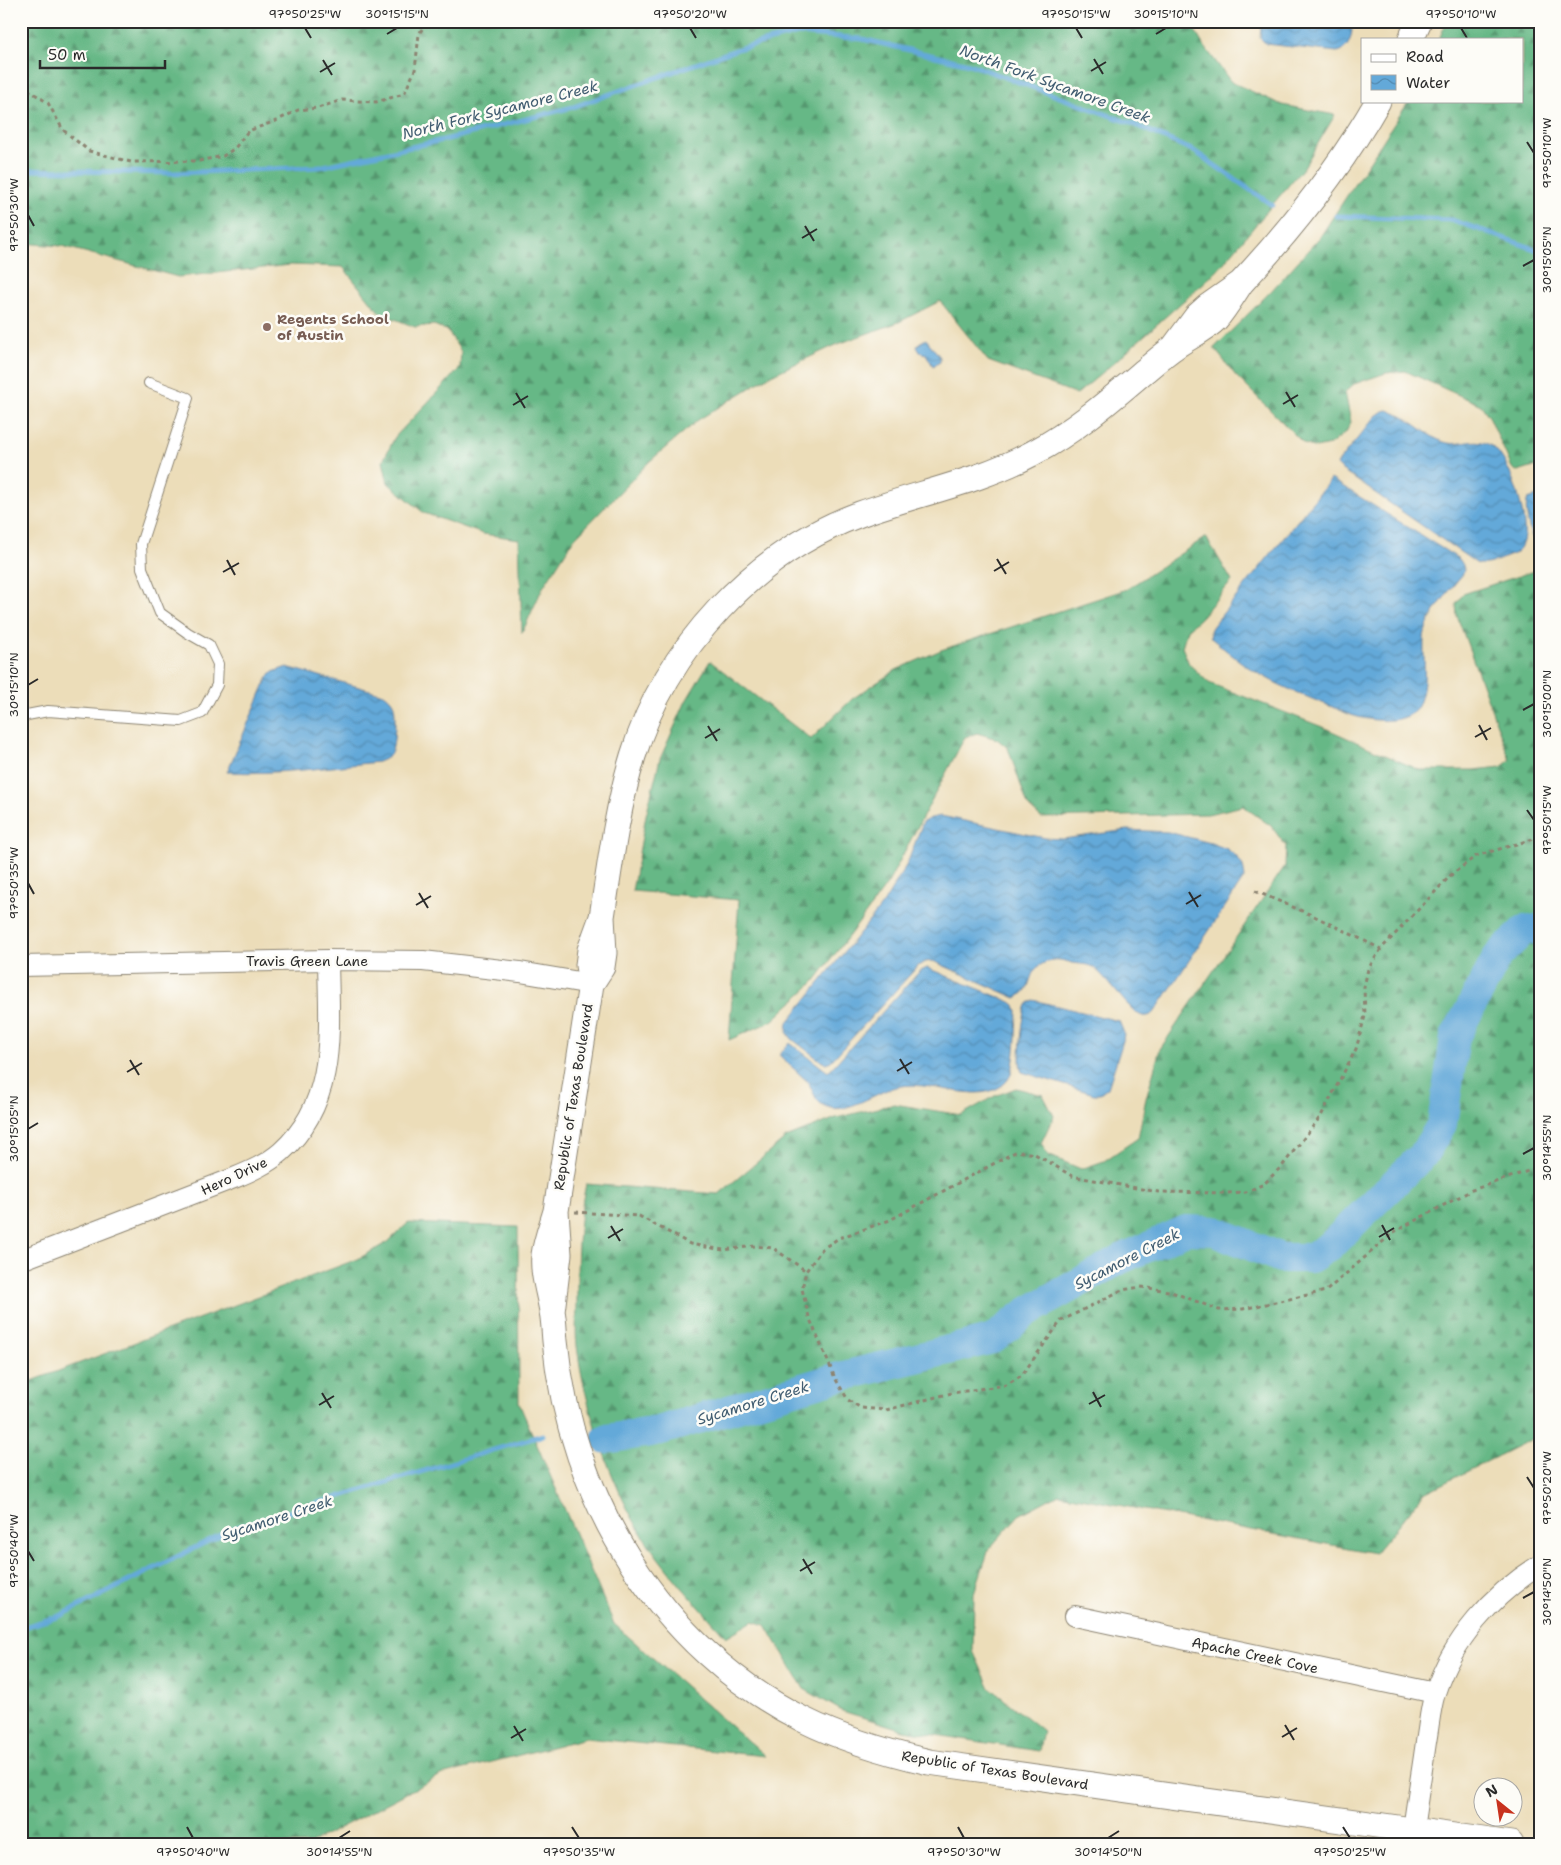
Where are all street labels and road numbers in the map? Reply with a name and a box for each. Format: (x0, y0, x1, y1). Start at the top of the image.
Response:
street label: Travis Green Lane (246, 952, 368, 970)
street label: Republic of Texas Boulevard (549, 1002, 597, 1192)
street label: Hero Drive (198, 1153, 270, 1199)
street label: Apache Creek Cove (1190, 1633, 1320, 1677)
street label: Republic of Texas Boulevard (900, 1746, 1090, 1794)

